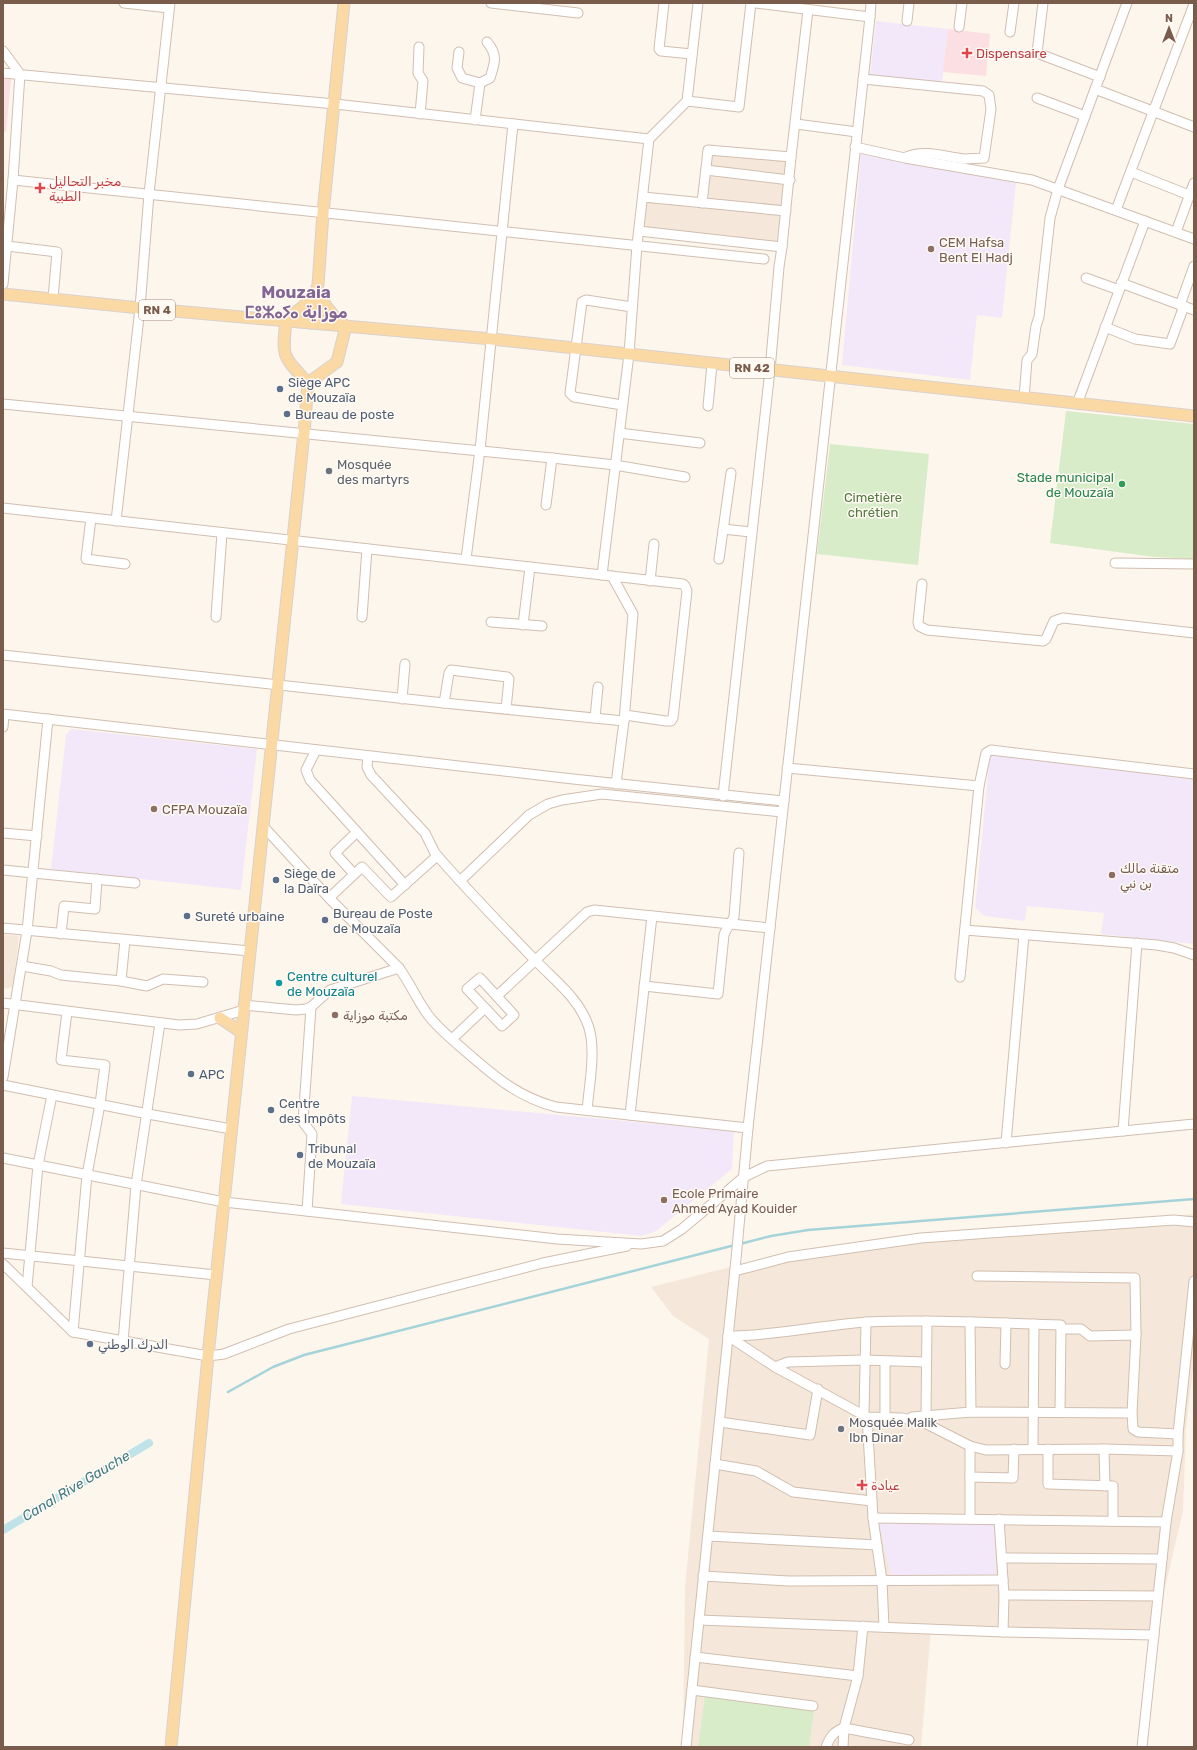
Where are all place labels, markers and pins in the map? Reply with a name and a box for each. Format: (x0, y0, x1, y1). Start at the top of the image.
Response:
place label: Dispensaire (976, 46, 1047, 61)
marker: Dispensaire (961, 47, 973, 59)
place label: مخبر التحاليل الطبية (49, 174, 121, 204)
marker: مخبر التحاليل الطبية (34, 182, 46, 194)
place label: CEM Hafsa Bent El Hadj (939, 235, 1013, 265)
marker: CEM Hafsa Bent El Hadj (926, 244, 936, 254)
place label: Siège APC de Mouzaïa (288, 375, 356, 405)
marker: Siège APC de Mouzaïa (275, 384, 285, 394)
place label: Bureau de poste (295, 407, 394, 422)
marker: Bureau de poste (282, 409, 292, 419)
place label: Mosquée des martyrs (337, 457, 410, 487)
marker: Mosquée des martyrs (324, 466, 334, 476)
place label: Stade municipal de Mouzaïa (1017, 470, 1114, 500)
marker: Stade municipal de Mouzaïa (1117, 479, 1127, 489)
place label: CFPA Mouzaïa (162, 802, 247, 817)
marker: CFPA Mouzaïa (149, 804, 159, 814)
place label: متقنة مالك بن نبي (1120, 861, 1179, 893)
place label: Siège de la Daïra (284, 866, 336, 896)
marker: متقنة مالك بن نبي (1107, 870, 1117, 880)
marker: Siège de la Daïra (271, 875, 281, 885)
place label: Bureau de Poste de Mouzaïa (333, 906, 433, 936)
place label: Sureté urbaine (195, 909, 285, 924)
marker: Sureté urbaine (182, 911, 192, 921)
marker: Bureau de Poste de Mouzaïa (320, 915, 330, 925)
place label: Centre culturel de Mouzaïa (287, 969, 377, 999)
marker: Centre culturel de Mouzaïa (274, 978, 284, 988)
place label: مكتبة موزاية (343, 1008, 408, 1024)
marker: مكتبة موزاية (330, 1010, 340, 1020)
place label: APC (199, 1067, 225, 1082)
marker: APC (186, 1069, 196, 1079)
place label: Centre des Impôts (279, 1096, 346, 1126)
marker: Centre des Impôts (266, 1105, 276, 1115)
place label: Tribunal de Mouzaïa (308, 1141, 376, 1171)
marker: Tribunal de Mouzaïa (295, 1150, 305, 1160)
place label: Ecole Primaire Ahmed Ayad Kouider (672, 1186, 797, 1216)
marker: Ecole Primaire Ahmed Ayad Kouider (659, 1195, 669, 1205)
place label: الدرك الوطني (98, 1337, 168, 1354)
marker: الدرك الوطني (85, 1339, 95, 1349)
place label: Mosquée Malik Ibn Dinar (849, 1415, 938, 1445)
marker: Mosquée Malik Ibn Dinar (836, 1424, 846, 1434)
place label: عيادة (871, 1478, 900, 1493)
marker: عيادة (856, 1479, 868, 1491)

